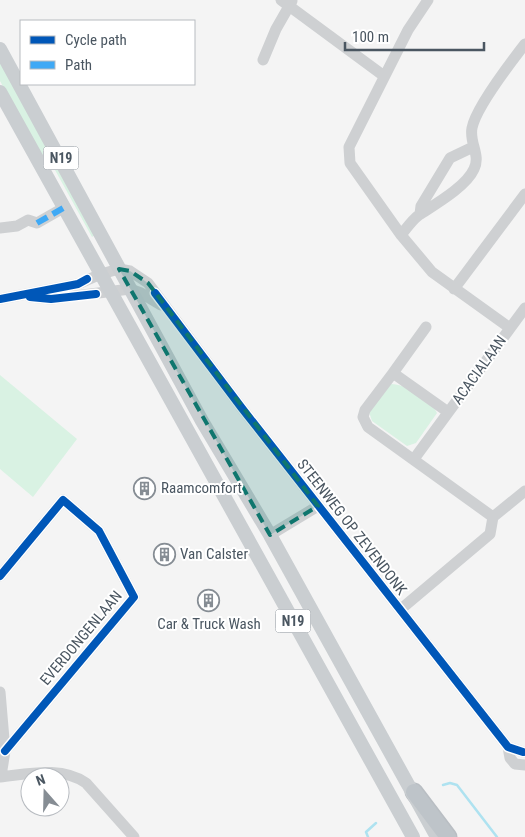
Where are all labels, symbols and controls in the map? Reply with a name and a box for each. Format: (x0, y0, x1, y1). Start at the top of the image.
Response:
legend (20, 20, 195, 85)
scale bar (345, 20, 484, 52)
text: 100 m (352, 28, 389, 46)
text: Cycle path (65, 31, 127, 49)
text: Path (65, 56, 92, 74)
road number: N19 (44, 146, 78, 170)
street label: ACACIALAAN (448, 332, 510, 408)
street label: STEENWEG OP ZEVENDONK (293, 456, 411, 599)
building icon: Raamcomfort (133, 476, 157, 500)
place label: Raamcomfort (161, 479, 242, 497)
building icon: Van Calster (152, 542, 176, 566)
place label: Van Calster (180, 545, 248, 563)
street label: EVERDONGENLAAN (36, 587, 126, 689)
building icon: Car & Truck Wash (197, 589, 221, 613)
road number: N19 (276, 610, 310, 632)
place label: Car & Truck Wash (157, 615, 261, 633)
north arrow (20, 767, 70, 817)
text: N (34, 771, 47, 789)

